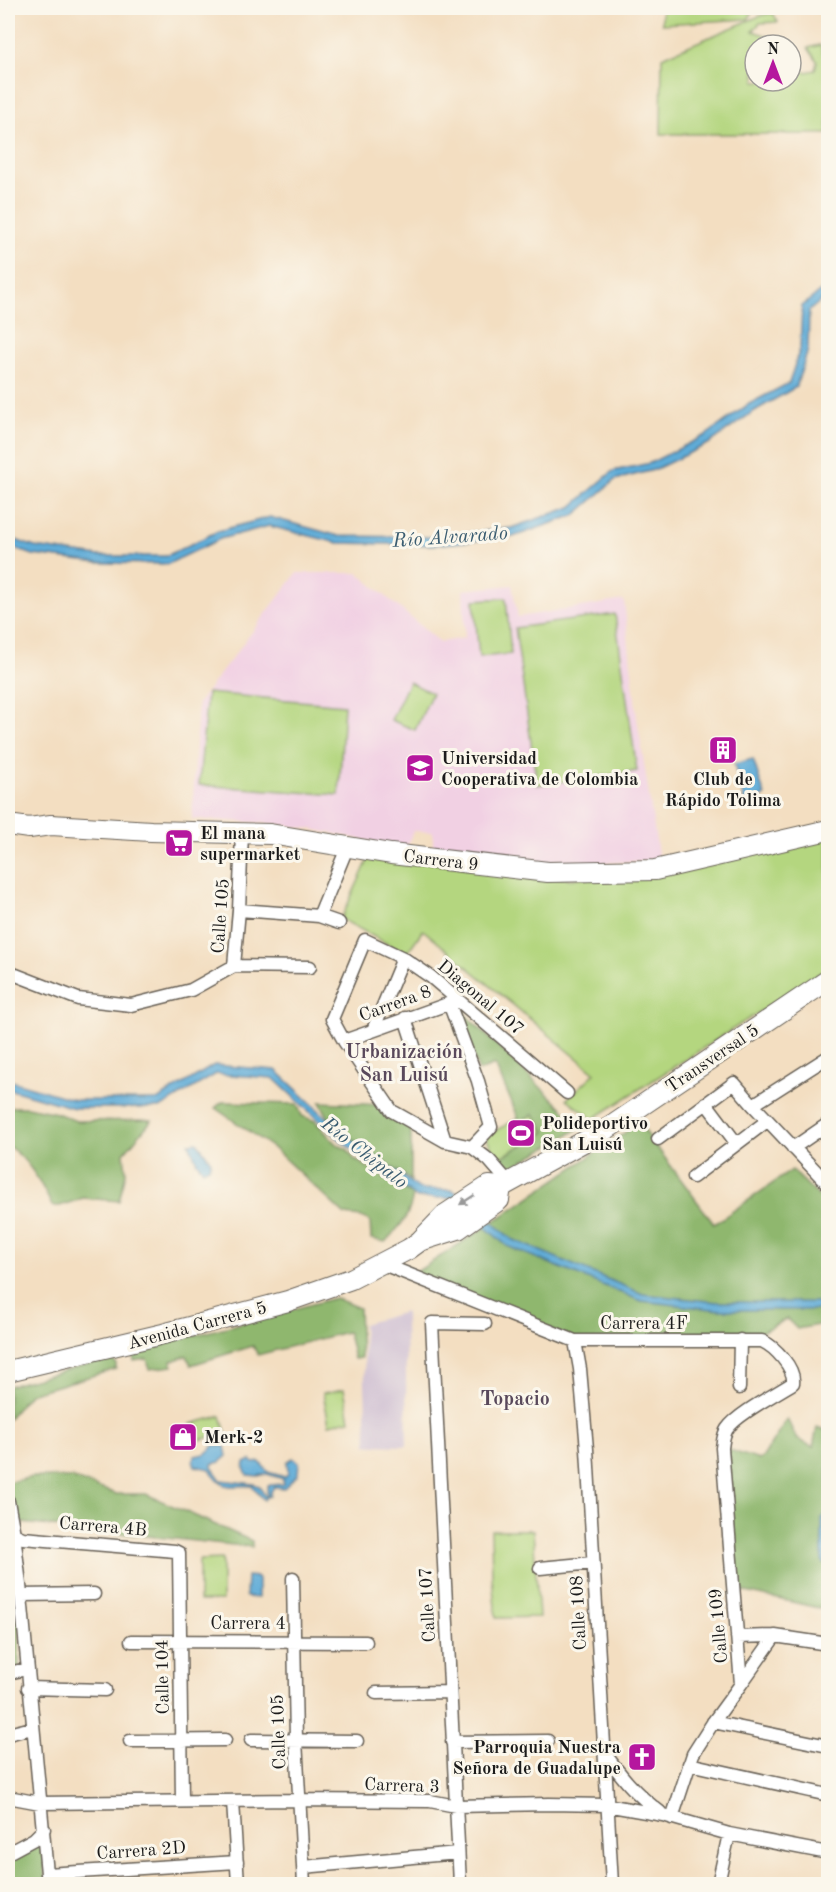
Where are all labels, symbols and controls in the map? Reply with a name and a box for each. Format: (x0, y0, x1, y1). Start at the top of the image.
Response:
north arrow (743, 33, 803, 93)
text: N (767, 42, 780, 58)
water label: Río Alvarado (391, 524, 509, 552)
building icon: Club de Rápido Tolima (707, 734, 739, 766)
place label: Universidad Cooperativa de Colombia (441, 750, 638, 789)
school or university icon: Universidad Cooperativa de Colombia (404, 752, 436, 784)
place label: Club de Rápido Tolima (665, 771, 781, 810)
place label: El mana supermarket (200, 825, 301, 864)
supermarket icon: El mana supermarket (163, 827, 195, 859)
street label: Carrera 9 (402, 847, 480, 875)
street label: Calle 105 (209, 878, 233, 954)
street label: Diagonal 107 (434, 957, 527, 1039)
street label: Carrera 8 (357, 983, 434, 1025)
street label: Transversal 5 (663, 1021, 762, 1096)
district label: Urbanización San Luisú (345, 1043, 463, 1086)
water label: Río Chipalo (316, 1113, 410, 1193)
place label: Polideportivo San Luisú (542, 1115, 648, 1154)
sports icon: Polideportivo San Luisú (505, 1117, 537, 1149)
one-way arrow (460, 1194, 476, 1206)
street label: Avenida Carrera 5 (126, 1299, 269, 1353)
street label: Carrera 4F (600, 1315, 688, 1333)
district label: Topacio (480, 1390, 550, 1410)
shop icon: Merk-2 (167, 1421, 199, 1453)
place label: Merk-2 (204, 1429, 264, 1447)
street label: Carrera 4B (58, 1514, 148, 1540)
street label: Calle 107 (417, 1567, 439, 1643)
street label: Calle 108 (568, 1575, 590, 1651)
street label: Calle 109 (707, 1588, 731, 1664)
street label: Carrera 4 (210, 1615, 286, 1633)
street label: Calle 104 (153, 1639, 173, 1715)
street label: Calle 105 (269, 1694, 289, 1770)
place label: Parroquia Nuestra Señora de Guadalupe (452, 1739, 621, 1778)
church icon: Parroquia Nuestra Señora de Guadalupe (626, 1741, 658, 1773)
street label: Carrera 3 (364, 1776, 440, 1796)
street label: Carrera 2D (96, 1839, 186, 1863)

